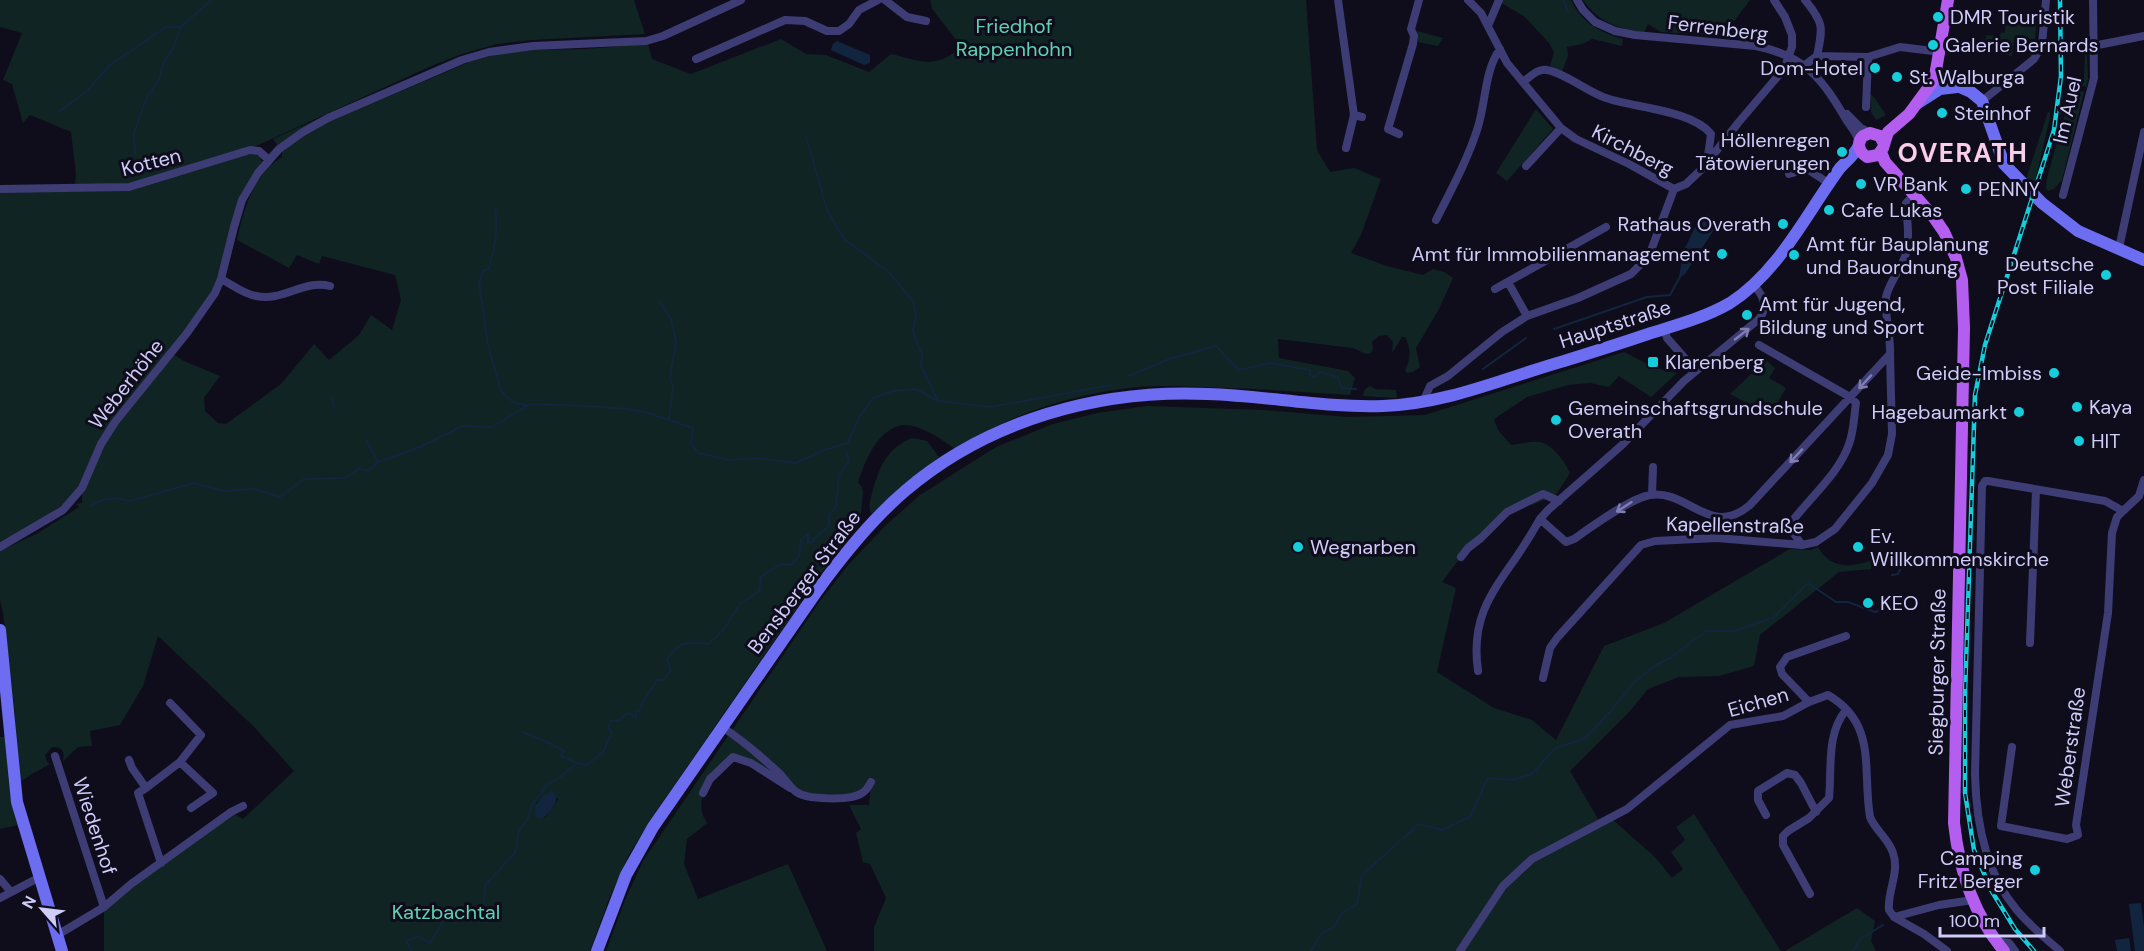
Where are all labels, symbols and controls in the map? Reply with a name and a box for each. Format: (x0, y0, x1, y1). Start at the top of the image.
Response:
place label: DMR Touristik (1950, 4, 2075, 30)
street label: Ferrenberg (1666, 9, 1770, 47)
marker: DMR Touristik (1931, 10, 1945, 24)
park label: Friedhof Rappenhohn (956, 13, 1072, 62)
place label: Galerie Bernards (1945, 32, 2099, 58)
marker: Galerie Bernards (1926, 38, 1940, 52)
place label: Dom-Hotel (1760, 55, 1863, 81)
marker: Dom-Hotel (1868, 61, 1882, 75)
place label: St. Walburga (1909, 64, 2025, 90)
marker: St. Walburga (1890, 70, 1904, 84)
street label: Im Auel (2047, 74, 2087, 146)
place label: Steinhof (1954, 100, 2031, 126)
marker: Steinhof (1935, 106, 1949, 120)
street label: Kirchberg (1588, 118, 1678, 182)
place label: Höllenregen Tätowierungen (1695, 127, 1830, 176)
district label: OVERATH (1898, 136, 2028, 170)
street label: Kotten (118, 142, 184, 182)
marker: Höllenregen Tätowierungen (1835, 145, 1849, 159)
place label: VR Bank (1873, 171, 1948, 197)
place label: PENNY (1978, 176, 2041, 202)
marker: VR Bank (1854, 177, 1868, 191)
marker: PENNY (1959, 182, 1973, 196)
place label: Cafe Lukas (1841, 197, 1942, 223)
marker: Cafe Lukas (1822, 203, 1836, 217)
place label: Rathaus Overath (1618, 211, 1771, 237)
marker: Rathaus Overath (1776, 217, 1790, 231)
place label: Amt für Bauplanung und Bauordnung (1806, 231, 1989, 280)
place label: Amt für Immobilienmanagement (1411, 241, 1710, 267)
marker: Amt für Immobilienmanagement (1715, 247, 1729, 261)
marker: Amt für Bauplanung und Bauordnung (1787, 248, 1801, 262)
place label: Deutsche Post Filiale (1997, 251, 2094, 300)
marker: Deutsche Post Filiale (2099, 268, 2113, 282)
place label: Amt für Jugend, Bildung und Sport (1759, 291, 1924, 340)
street label: Hauptstraße (1556, 294, 1674, 354)
marker: Amt für Jugend, Bildung und Sport (1740, 308, 1754, 322)
one-way arrow (1733, 328, 1749, 341)
street label: Weberhöhe (83, 334, 169, 434)
place label: Klarenberg (1665, 349, 1764, 375)
marker: Klarenberg (1646, 355, 1660, 369)
place label: Geide-Imbiss (1916, 360, 2042, 386)
marker: Geide-Imbiss (2047, 366, 2061, 380)
one-way arrow (1858, 375, 1872, 390)
place label: Kaya (2089, 394, 2132, 420)
place label: Gemeinschaftsgrundschule Overath (1568, 395, 1823, 444)
place label: Hagebaumarkt (1872, 399, 2007, 425)
marker: Kaya (2070, 400, 2084, 414)
marker: Hagebaumarkt (2012, 405, 2026, 419)
marker: Gemeinschaftsgrundschule Overath (1549, 413, 1563, 427)
place label: HIT (2091, 428, 2121, 454)
marker: HIT (2072, 434, 2086, 448)
one-way arrow (1790, 448, 1804, 463)
one-way arrow (1616, 501, 1633, 513)
street label: Bensberger Straße (742, 505, 866, 659)
street label: Kapellenstraße (1666, 511, 1804, 539)
place label: Ev. Willkommenskirche (1870, 523, 2049, 572)
place label: Wegnarben (1310, 534, 1416, 560)
marker: Wegnarben (1291, 540, 1305, 554)
marker: Ev. Willkommenskirche (1851, 540, 1865, 554)
street label: Siegburger Straße (1923, 588, 1951, 756)
place label: KEO (1880, 590, 1918, 616)
marker: KEO (1861, 596, 1875, 610)
street label: Eichen (1725, 681, 1791, 723)
street label: Weberstraße (2049, 685, 2091, 809)
street label: Wiedenhof (67, 774, 123, 878)
place label: Camping Fritz Berger (1918, 845, 2023, 894)
marker: Camping Fritz Berger (2028, 863, 2042, 877)
north arrow (12, 879, 72, 939)
text: N (17, 892, 41, 912)
park label: Katzbachtal (392, 899, 500, 925)
scale bar (1940, 900, 2044, 938)
text: 100 m (1949, 909, 2000, 933)

